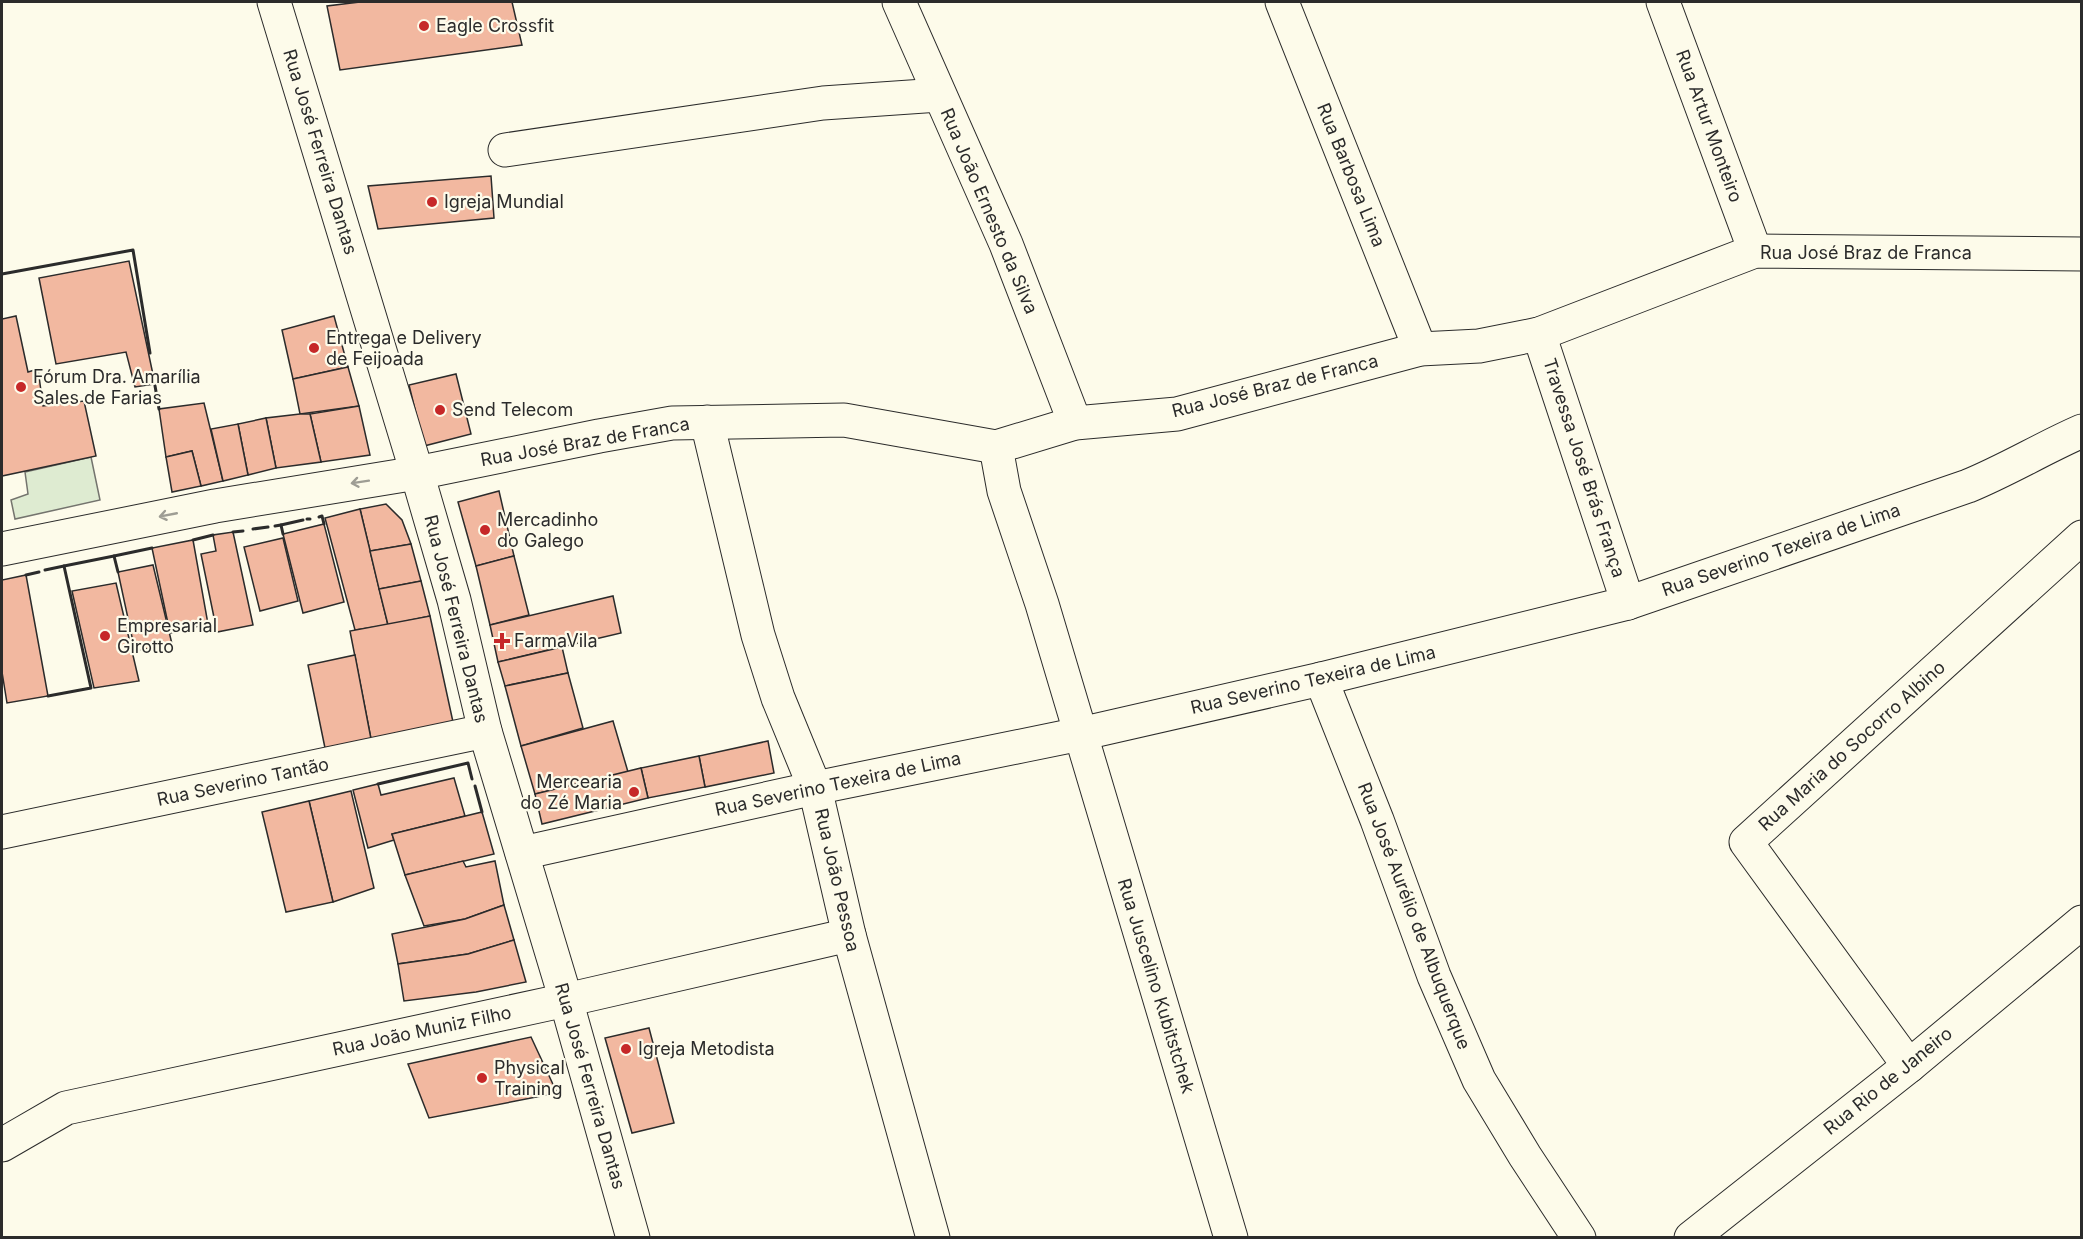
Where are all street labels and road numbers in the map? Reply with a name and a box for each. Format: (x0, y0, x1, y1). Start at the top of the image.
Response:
street label: Rua José Ferreira Dantas (279, 47, 362, 257)
street label: Rua Artur Monteiro (1672, 47, 1747, 205)
street label: Rua Barbosa Lima (1313, 100, 1390, 250)
street label: Rua João Ernesto da Silva (937, 105, 1042, 317)
street label: Rua José Braz de Franca (1760, 242, 1972, 263)
street label: Rua José Braz de Franca (1170, 350, 1380, 421)
street label: Travessa José Brás França (1539, 356, 1630, 580)
street label: Rua José Braz de Franca (479, 413, 691, 470)
street label: Rua Severino Texeira de Lima (1659, 499, 1903, 600)
street label: Rua José Ferreira Dantas (420, 513, 493, 725)
street label: Rua Severino Texeira de Lima (1188, 641, 1437, 718)
street label: Rua Maria do Socorro Albino (1754, 656, 1949, 835)
street label: Rua Severino Texeira de Lima (713, 747, 963, 820)
street label: Rua Severino Tantão (155, 753, 331, 810)
street label: Rua José Aurélio de Albuquerque (1354, 780, 1475, 1052)
street label: Rua João Pessoa (811, 806, 864, 954)
street label: Rua Juscelino Kubitstchek (1114, 876, 1199, 1096)
street label: Rua José Ferreira Dantas (551, 980, 630, 1191)
street label: Rua João Muniz Filho (331, 1001, 513, 1060)
street label: Rua Rio de Janeiro (1819, 1022, 1956, 1139)

